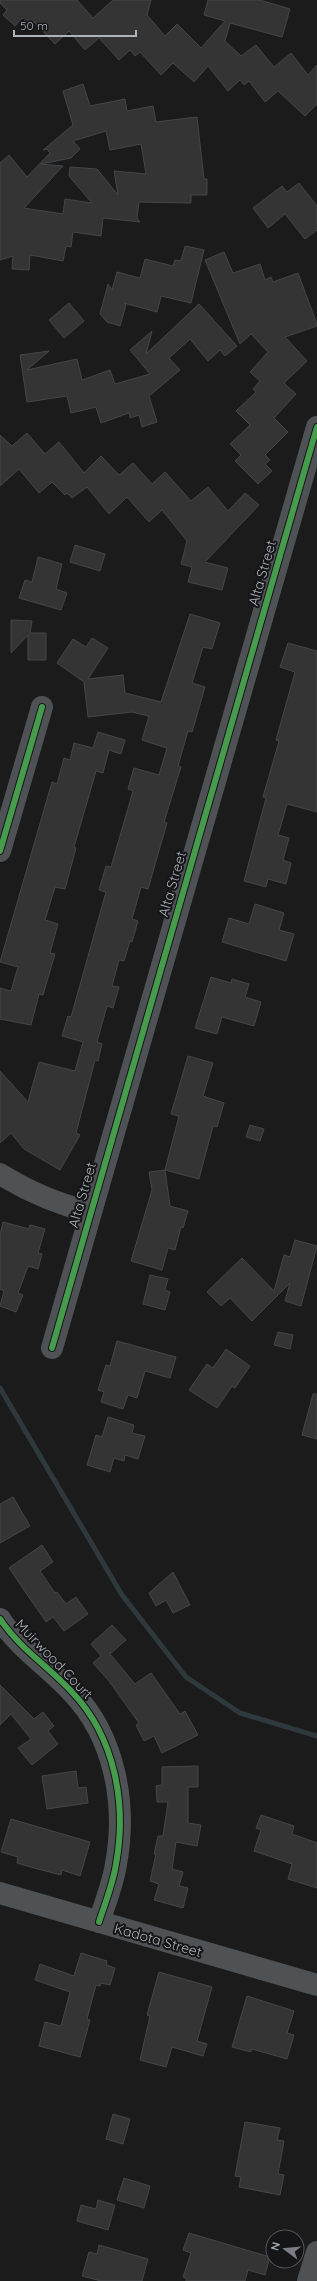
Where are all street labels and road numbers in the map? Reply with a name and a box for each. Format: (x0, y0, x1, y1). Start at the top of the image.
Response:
street label: Alta Street (244, 538, 280, 608)
street label: Alta Street (154, 849, 190, 919)
street label: Alta Street (64, 1160, 100, 1230)
street label: Muirwood Court (11, 1615, 97, 1703)
street label: Kadota Street (112, 1919, 204, 1961)

